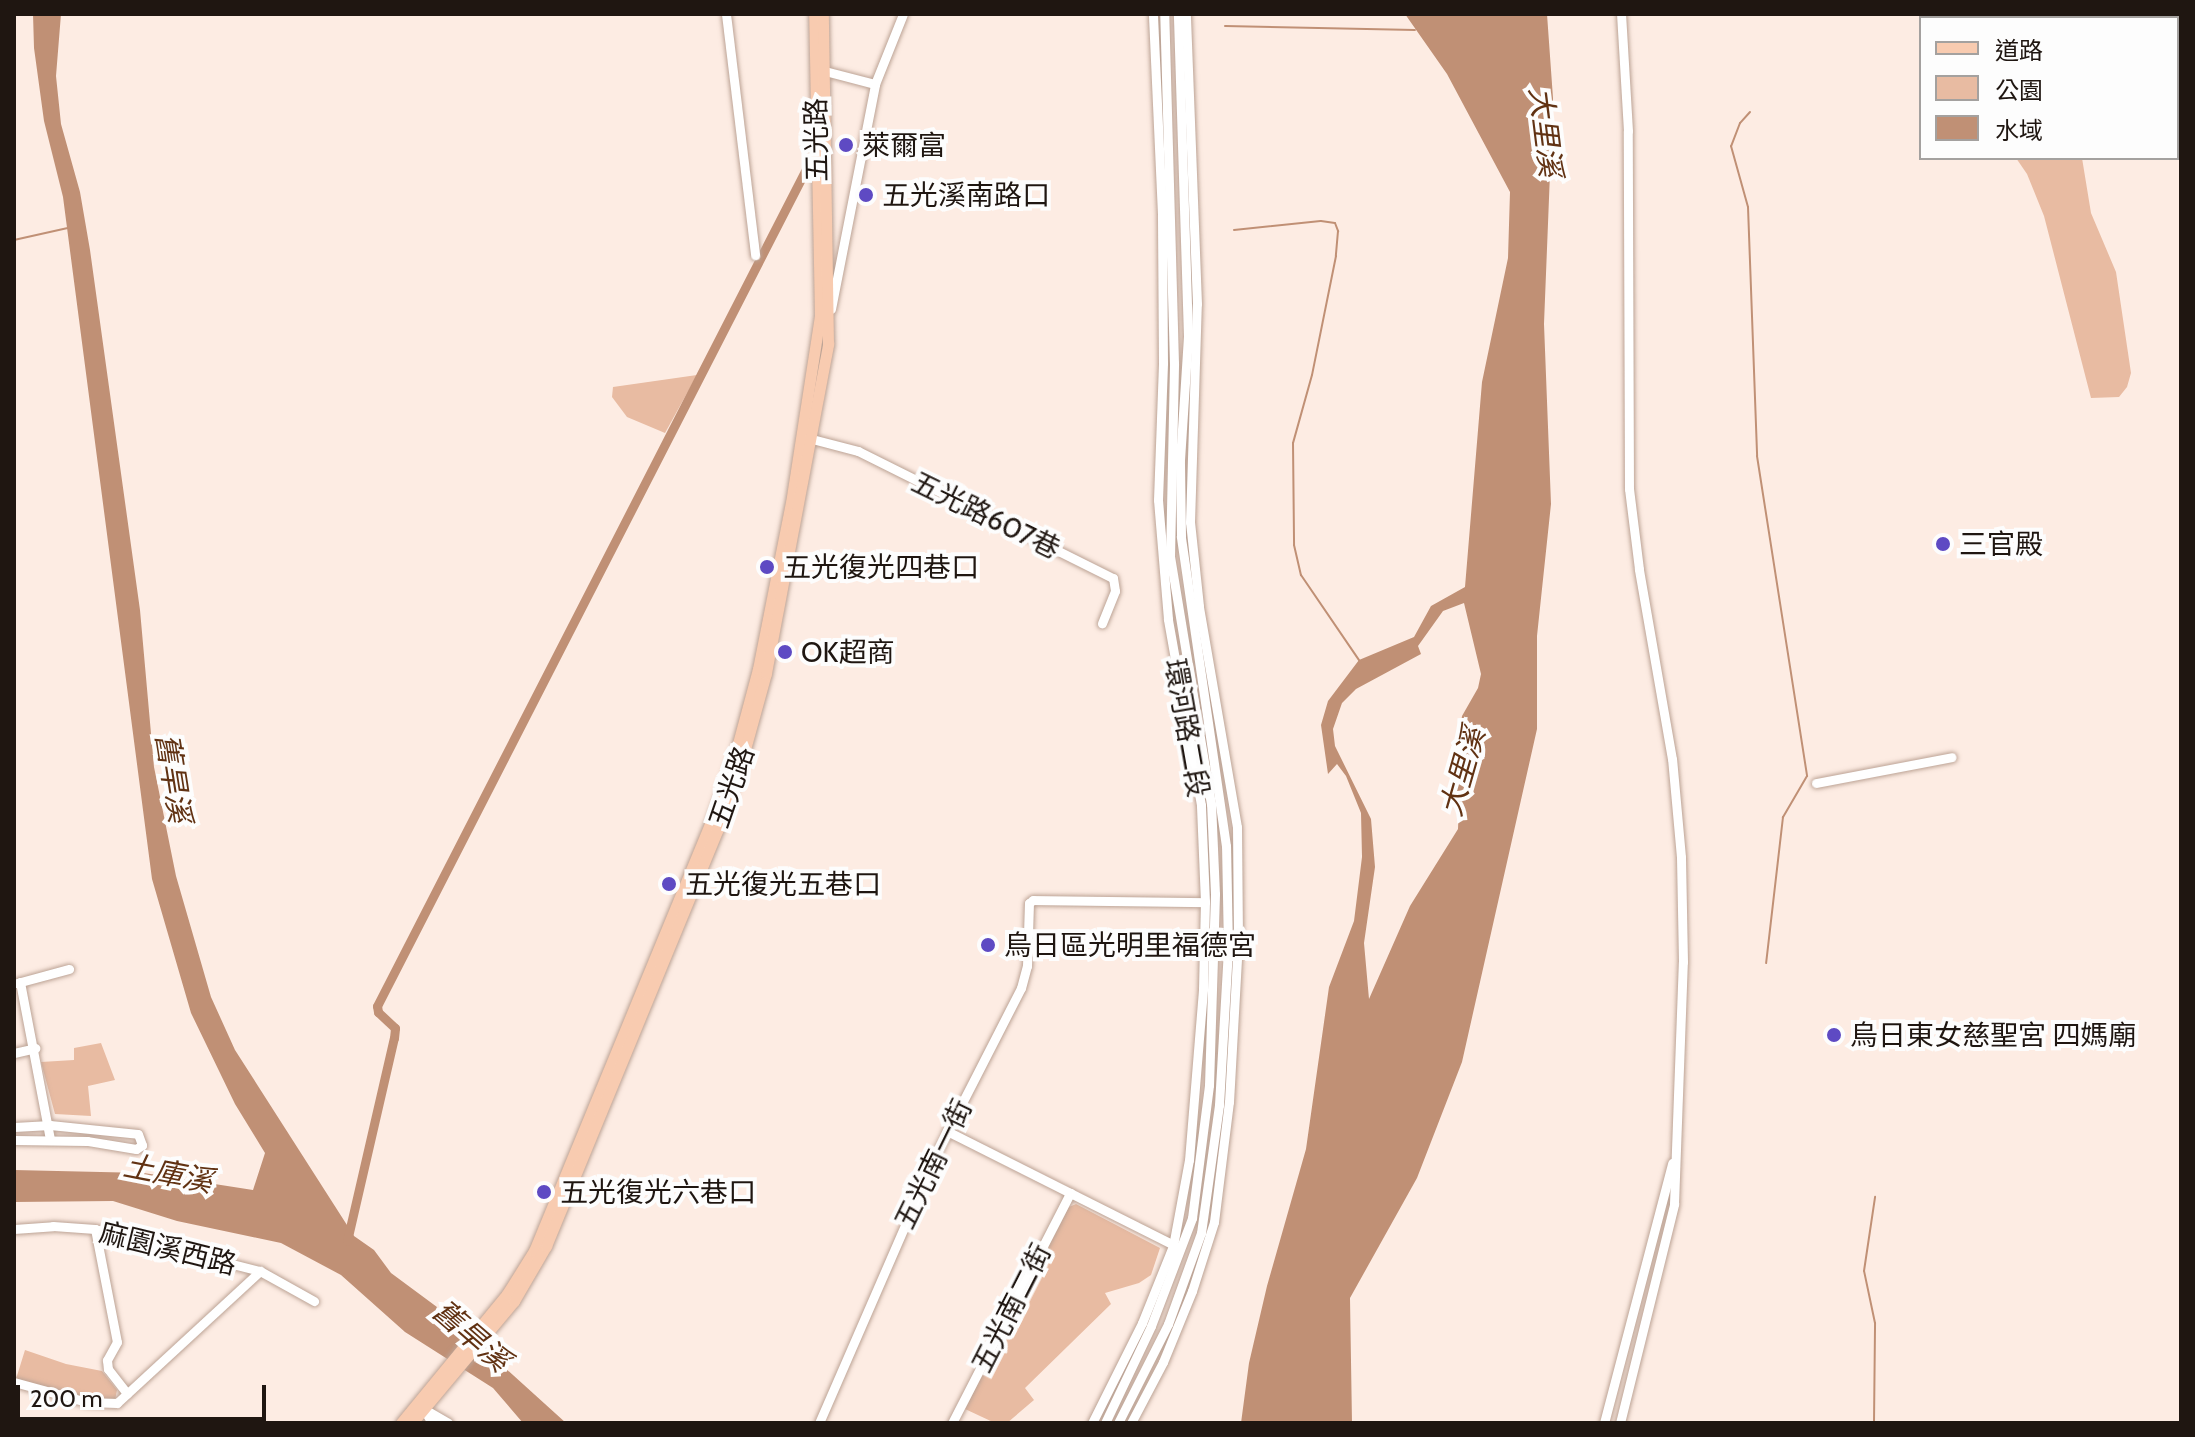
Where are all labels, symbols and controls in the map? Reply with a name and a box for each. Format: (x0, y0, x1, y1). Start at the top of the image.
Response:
legend (1919, 16, 2179, 160)
text: 道路 (1995, 36, 2043, 65)
text: 公園 (1995, 76, 2043, 105)
water label: 大里溪 (1522, 85, 1568, 179)
street label: 五光路 (798, 98, 834, 182)
text: 水域 (1995, 116, 2043, 145)
place label: 萊爾富 (862, 128, 946, 162)
marker: 萊爾富 (837, 136, 855, 154)
place label: 五光溪南路口 (882, 178, 1050, 212)
marker: 五光溪南路口 (857, 186, 875, 204)
street label: 五光路607巷 (906, 465, 1066, 565)
place label: 三官殿 (1959, 527, 2043, 561)
marker: 三官殿 (1934, 535, 1952, 553)
place label: 五光復光四巷口 (783, 550, 979, 584)
marker: 五光復光四巷口 (758, 558, 776, 576)
place label: OK超商 (801, 635, 894, 669)
marker: OK超商 (776, 643, 794, 661)
street label: 環河路二段 (1158, 656, 1216, 800)
water label: 大里溪 (1433, 724, 1493, 820)
water label: 舊旱溪 (148, 731, 198, 825)
street label: 五光路 (701, 742, 761, 832)
place label: 五光復光五巷口 (685, 867, 881, 901)
marker: 五光復光五巷口 (660, 875, 678, 893)
place label: 烏日區光明里福德宮 (1004, 928, 1256, 962)
marker: 烏日區光明里福德宮 (979, 936, 997, 954)
place label: 烏日東女慈聖宮 四媽廟 (1850, 1018, 2136, 1052)
marker: 烏日東女慈聖宮 四媽廟 (1825, 1026, 1843, 1044)
street label: 五光南一街 (887, 1094, 979, 1234)
water label: 土庫溪 (120, 1148, 216, 1200)
place label: 五光復光六巷口 (560, 1175, 756, 1209)
marker: 五光復光六巷口 (535, 1183, 553, 1201)
street label: 麻園溪西路 (96, 1215, 240, 1281)
street label: 五光南二街 (964, 1238, 1058, 1378)
water label: 舊旱溪 (425, 1293, 517, 1379)
scale bar (20, 1369, 270, 1419)
text: 200 m (30, 1384, 103, 1413)

